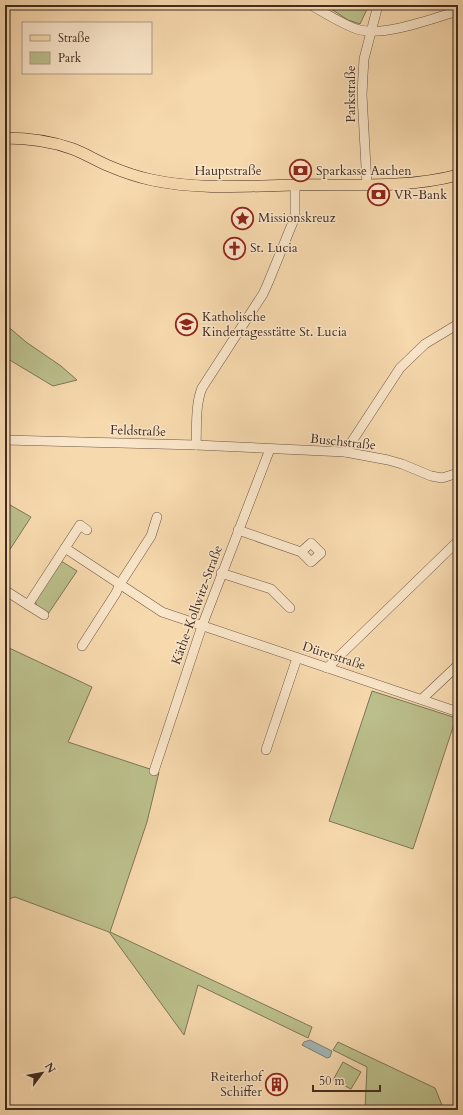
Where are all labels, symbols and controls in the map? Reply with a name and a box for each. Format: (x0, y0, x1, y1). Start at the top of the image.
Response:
legend (22, 22, 152, 74)
text: Straße (58, 30, 90, 46)
text: Park (58, 50, 82, 66)
street label: Parkstraße (342, 65, 360, 123)
bank icon: Sparkasse Aachen (288, 158, 314, 184)
street label: Hauptstraße (194, 162, 262, 180)
place label: Sparkasse Aachen (316, 162, 412, 180)
bank icon: VR-Bank (365, 182, 391, 208)
place label: VR-Bank (394, 186, 447, 204)
place icon: Missionskreuz (230, 205, 256, 231)
place label: Missionskreuz (258, 209, 336, 227)
church icon: St. Lucia (222, 235, 248, 261)
place label: St. Lucia (250, 239, 298, 257)
place label: Katholische Kindertagesstätte St. Lucia (202, 308, 347, 341)
school or university icon: Katholische Kindertagesstätte St. Lucia (173, 311, 199, 337)
street label: Feldstraße (110, 421, 166, 441)
street label: Buschstraße (309, 430, 377, 454)
street label: Käthe-Kollwitz-Straße (167, 543, 227, 667)
street label: Dürerstraße (300, 637, 368, 675)
north arrow (22, 1053, 62, 1093)
text: N (41, 1060, 59, 1076)
scale bar (313, 1067, 380, 1093)
place label: Reiterhof Schiffer (211, 1068, 264, 1101)
building icon: Reiterhof Schiffer (264, 1071, 290, 1097)
text: 50 m (319, 1073, 346, 1089)

